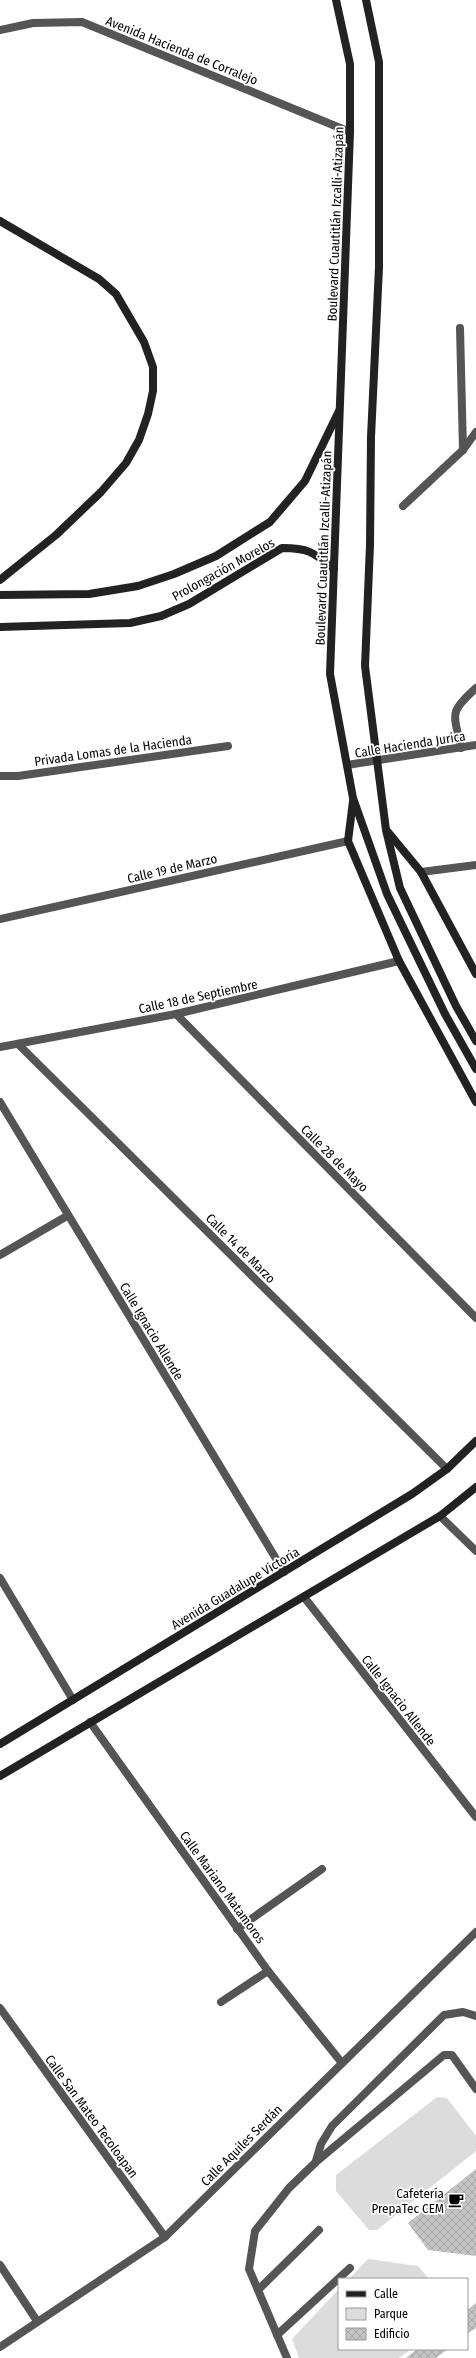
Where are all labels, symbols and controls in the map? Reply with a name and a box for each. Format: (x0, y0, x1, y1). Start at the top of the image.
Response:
street label: Avenida Hacienda de Corralejo (104, 13, 260, 88)
street label: Boulevard Cuautitlán Izcalli-Atizapán (325, 126, 346, 322)
street label: Boulevard Cuautitlán Izcalli-Atizapán (313, 450, 334, 646)
street label: Prolongación Morelos (169, 535, 277, 604)
street label: Calle Hacienda Jurica (354, 728, 466, 761)
street label: Privada Lomas de la Hacienda (33, 732, 193, 769)
street label: Calle 19 de Marzo (126, 851, 219, 886)
street label: Calle 18 de Septiembre (137, 977, 259, 1016)
street label: Calle 28 de Mayo (298, 1122, 371, 1195)
street label: Calle 14 de Marzo (203, 1211, 279, 1286)
street label: Calle Ignacio Allende (117, 1280, 187, 1383)
street label: Avenida Guadalupe Victoria (169, 1544, 302, 1633)
street label: Calle Ignacio Allende (359, 1652, 439, 1749)
street label: Calle Mariano Matamoros (177, 1828, 269, 1947)
street label: Calle San Mateo Tecoloapan (42, 2052, 141, 2181)
street label: Calle Aquiles Serdán (198, 2102, 285, 2189)
place label: Cafetería PrepaTec CEM (371, 2186, 444, 2216)
cafe icon: Cafetería PrepaTec CEM (447, 2191, 465, 2209)
legend (338, 2278, 468, 2350)
text: Calle (374, 2287, 398, 2301)
text: Parque (374, 2307, 408, 2321)
text: Edificio (374, 2327, 410, 2341)

